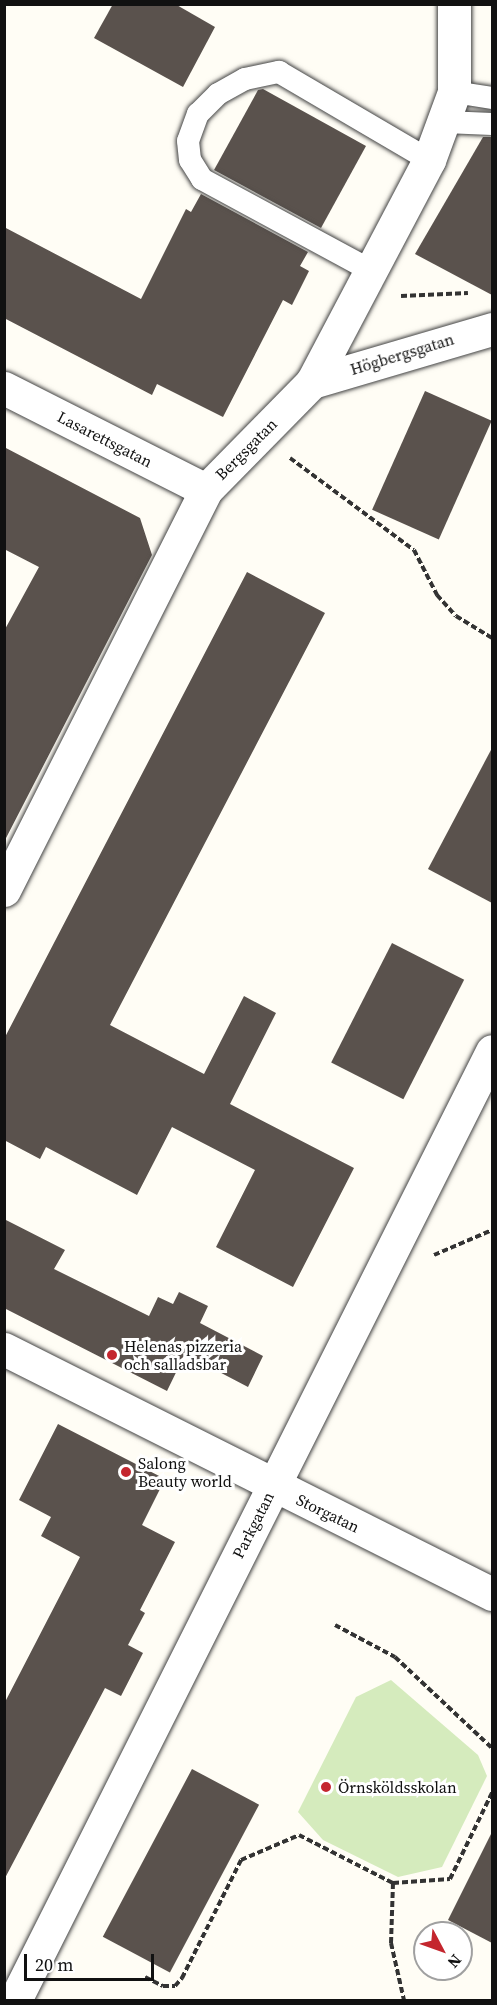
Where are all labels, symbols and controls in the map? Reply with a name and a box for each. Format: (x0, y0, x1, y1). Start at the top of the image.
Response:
street label: Högbergsgatan (348, 329, 456, 379)
street label: Lasarettsgatan (54, 407, 156, 471)
street label: Bergsgatan (211, 414, 281, 484)
place label: Helenas pizzeria och salladsbar (124, 1336, 242, 1374)
marker: Helenas pizzeria och salladsbar (105, 1348, 119, 1362)
place label: Salong Beauty world (138, 1453, 232, 1491)
marker: Salong Beauty world (119, 1465, 133, 1479)
street label: Parkgatan (228, 1489, 278, 1561)
street label: Storgatan (293, 1490, 363, 1536)
place label: Örnsköldsskolan (338, 1777, 457, 1797)
marker: Örnsköldsskolan (319, 1780, 333, 1794)
north arrow (413, 1921, 473, 1981)
scale bar (27, 1942, 158, 1980)
text: N (443, 1950, 467, 1973)
text: 20 m (35, 1952, 73, 1977)

